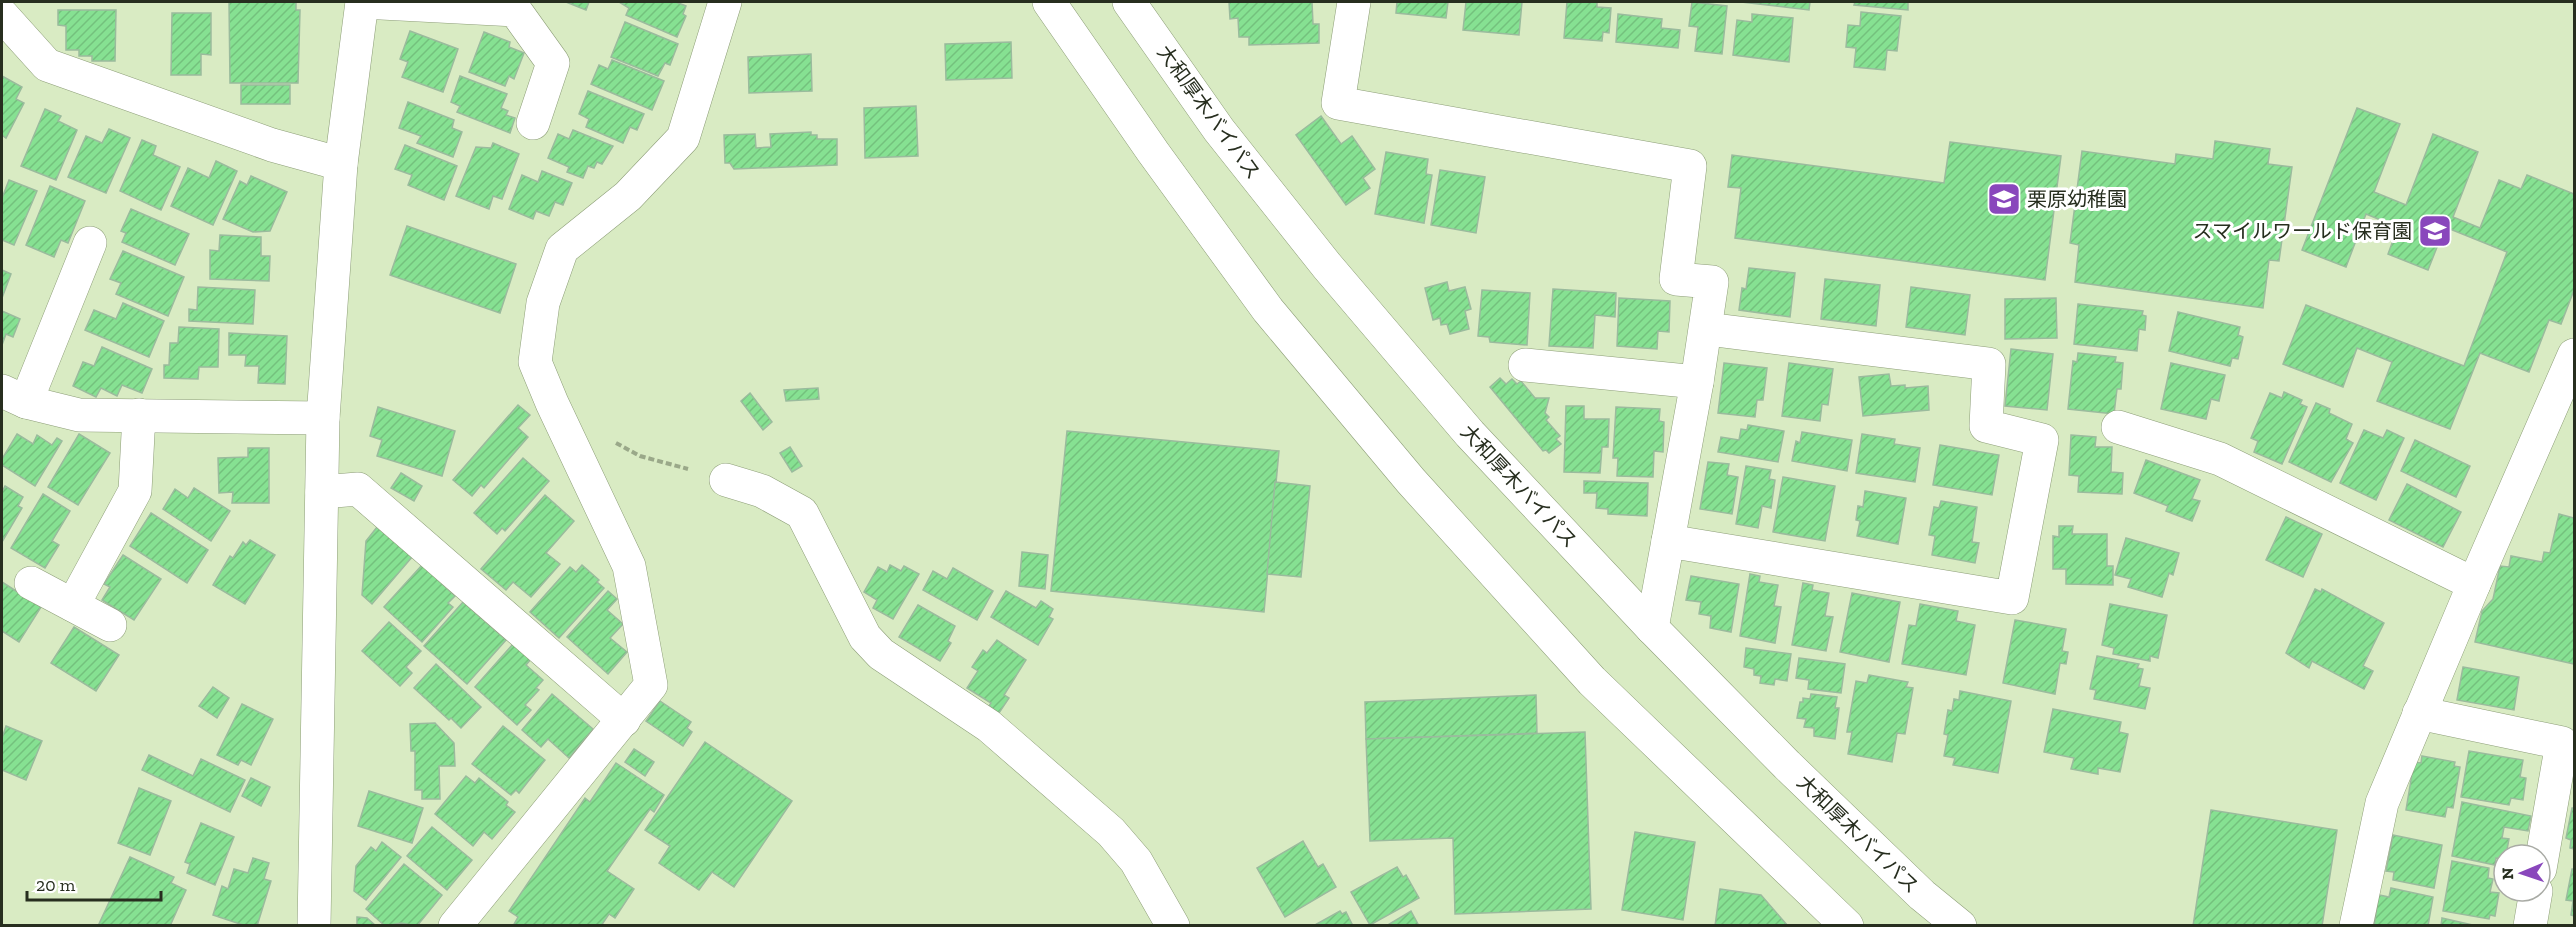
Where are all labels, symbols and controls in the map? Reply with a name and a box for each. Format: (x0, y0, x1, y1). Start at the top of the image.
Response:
street label: 大和厚木バイパス (1152, 40, 1266, 184)
school or university icon: 栗原幼稚園 (1986, 181, 2022, 217)
place label: 栗原幼稚園 (2027, 187, 2127, 211)
school or university icon: スマイルワールド保育園 (2417, 213, 2453, 249)
place label: スマイルワールド保育園 (2193, 219, 2412, 243)
street label: 大和厚木バイパス (1456, 419, 1582, 553)
street label: 大和厚木バイパス (1792, 770, 1924, 898)
north arrow (2492, 843, 2552, 903)
scale bar (27, 864, 160, 902)
text: N (2498, 867, 2517, 880)
text: 20 m (36, 874, 76, 896)

